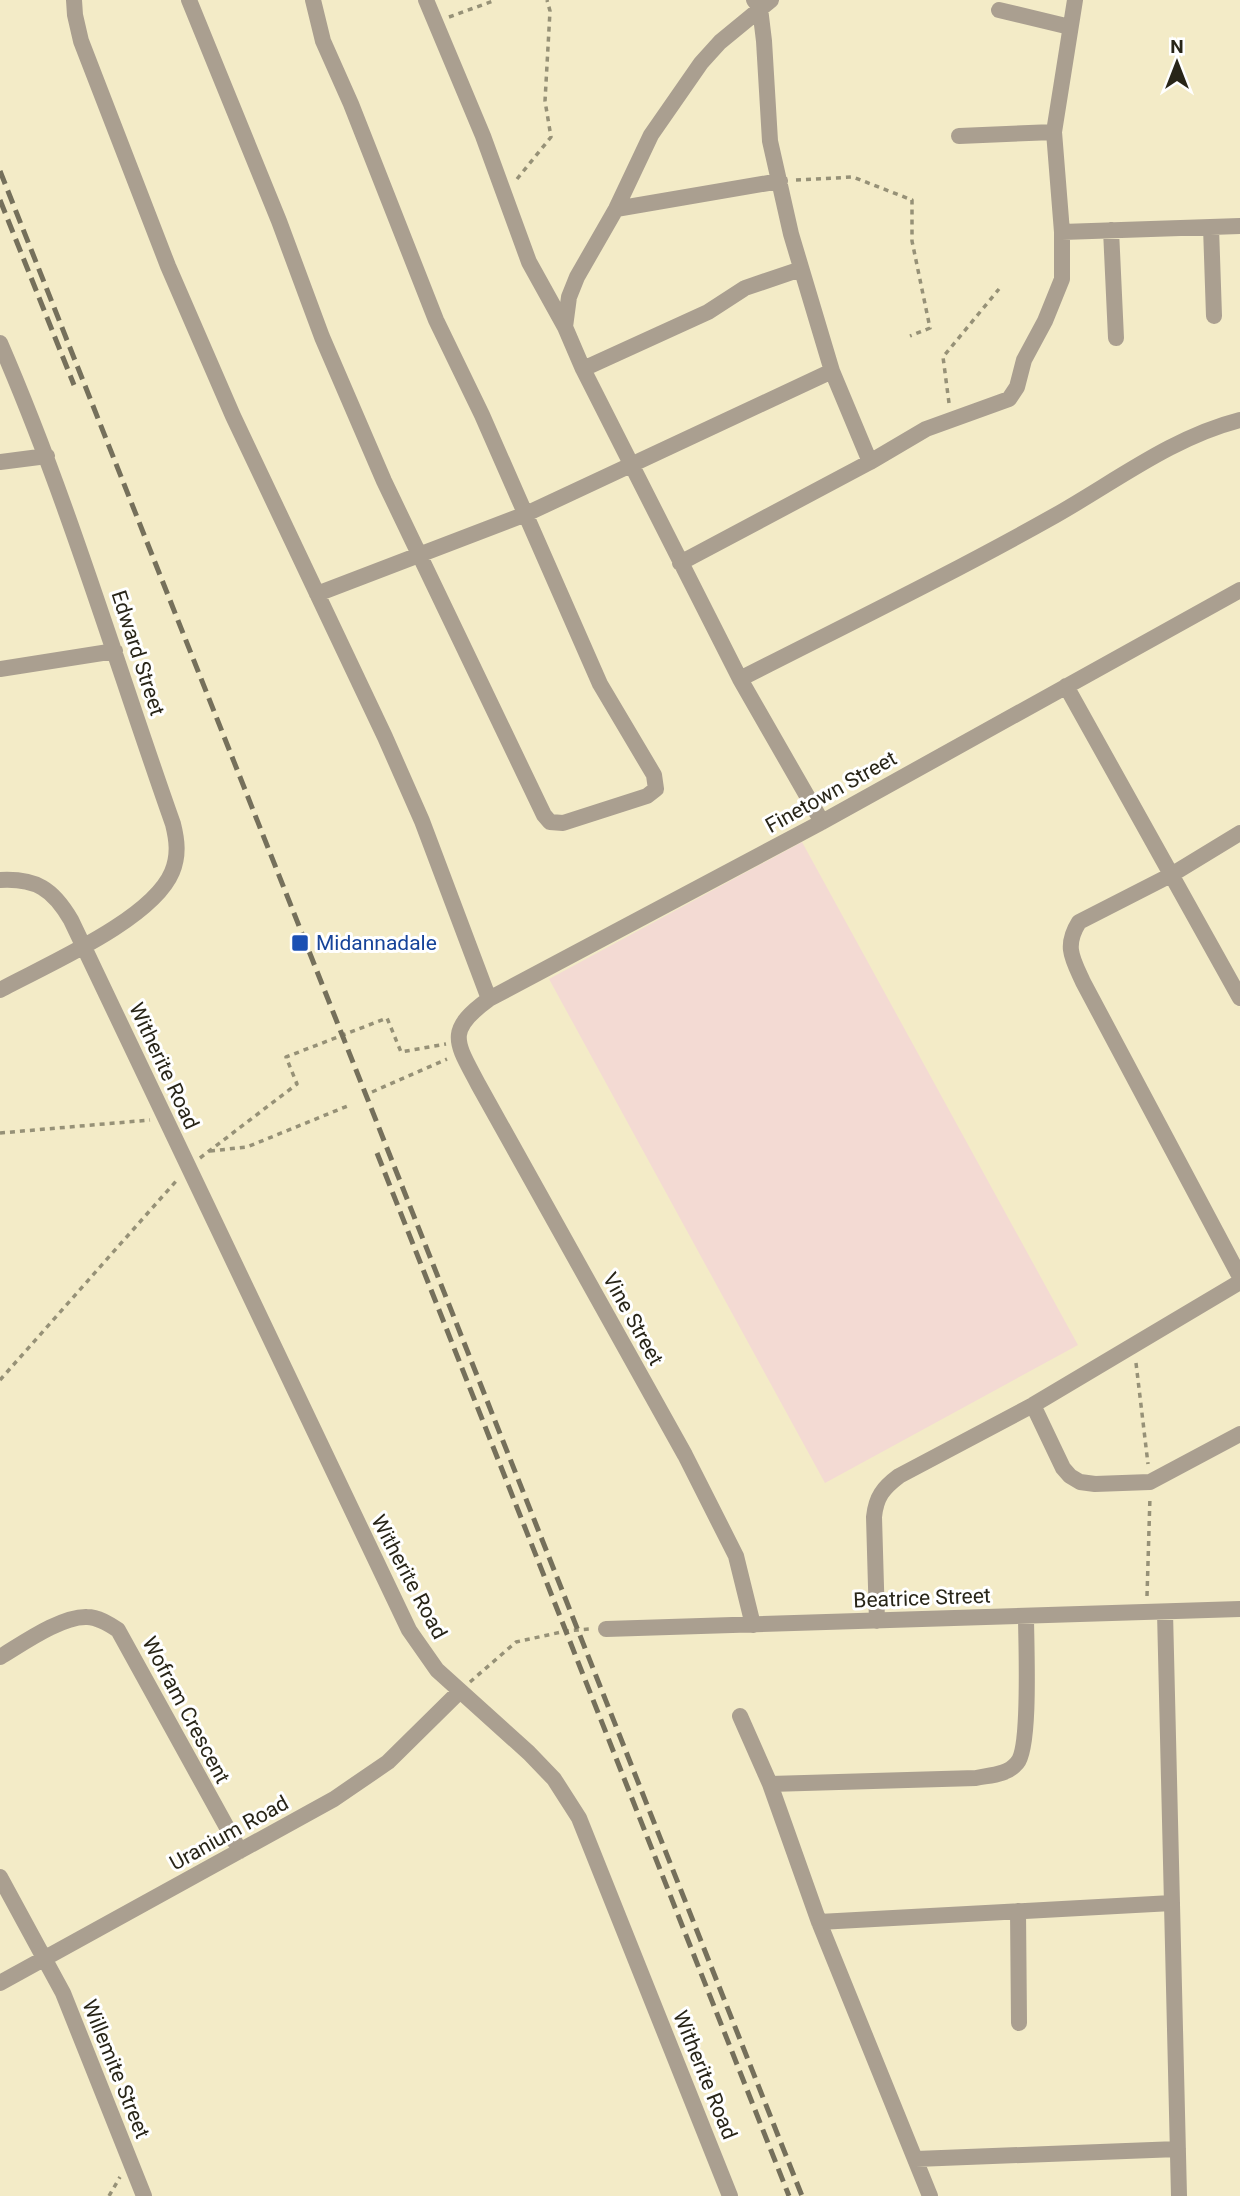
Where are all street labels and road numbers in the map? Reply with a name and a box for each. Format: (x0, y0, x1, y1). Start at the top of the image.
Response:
street label: Edward Street (106, 587, 170, 719)
street label: Finetown Street (761, 746, 901, 838)
street label: Witherite Road (124, 999, 204, 1133)
street label: Vine Street (598, 1269, 668, 1369)
street label: Witherite Road (366, 1511, 452, 1643)
street label: Beatrice Street (853, 1584, 991, 1612)
street label: Wofram Crescent (137, 1633, 235, 1787)
street label: Uranium Road (166, 1791, 292, 1875)
street label: Willemite Street (77, 1996, 155, 2142)
street label: Witherite Road (668, 2007, 742, 2143)

